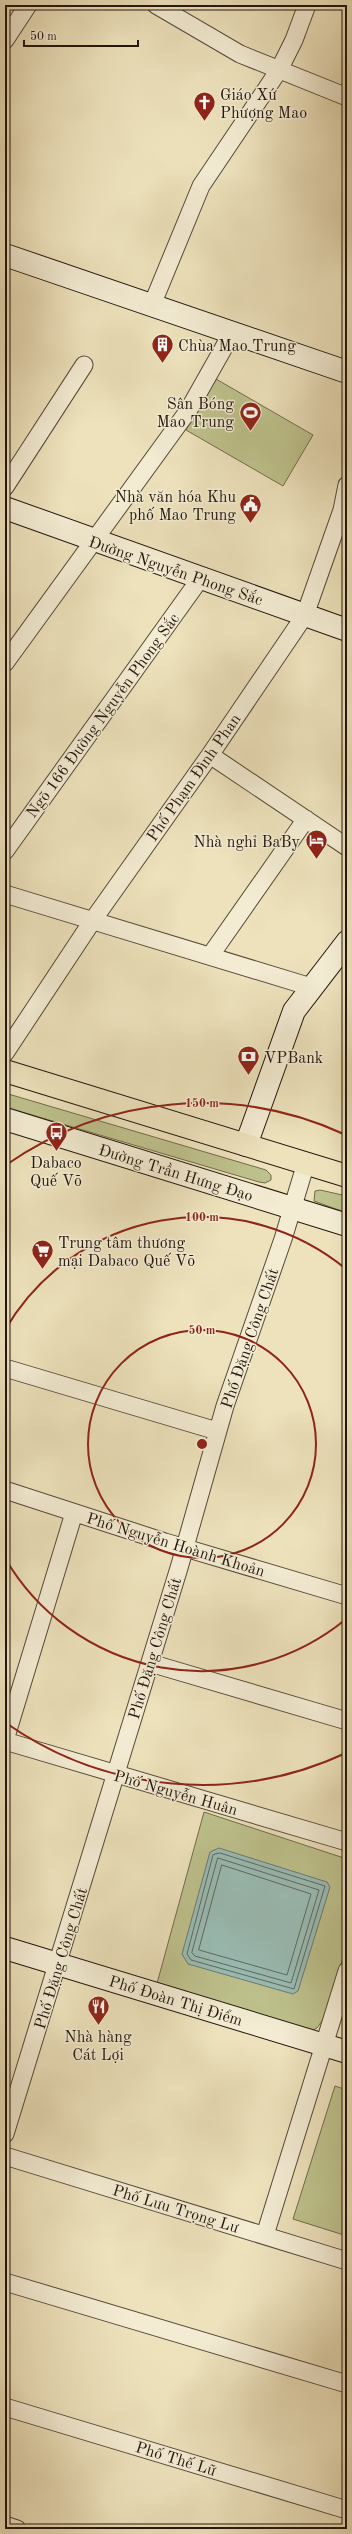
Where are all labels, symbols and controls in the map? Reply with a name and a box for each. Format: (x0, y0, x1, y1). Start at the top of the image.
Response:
scale bar (24, 22, 138, 48)
text: 50 m (30, 30, 57, 43)
place label: Giáo Xứ Phượng Mao (220, 88, 307, 122)
church icon: Giáo Xứ Phượng Mao (191, 90, 217, 123)
building icon: Chùa Mao Trung (149, 332, 175, 365)
place label: Chùa Mao Trung (178, 339, 296, 355)
place label: Sân Bóng Mao Trung (156, 397, 234, 431)
sports icon: Sân Bóng Mao Trung (237, 399, 263, 432)
place label: Nhà văn hóa Khu phố Mao Trung (115, 490, 236, 524)
public building icon: Nhà văn hóa Khu phố Mao Trung (238, 492, 264, 525)
street label: Đường Nguyễn Phong Sắc (86, 532, 265, 609)
street label: Ngõ 166 Đường Nguyễn Phong Sắc (22, 609, 183, 821)
street label: Phố Phạm Đình Phan (143, 710, 245, 845)
hotel icon: Nhà nghỉ BaBy (303, 828, 329, 861)
place label: Nhà nghỉ BaBy (193, 835, 301, 851)
bank icon: VPBank (236, 1044, 262, 1077)
place label: VPBank (264, 1051, 323, 1067)
text: 150 m (185, 1097, 219, 1110)
bus stop icon: Dabaco Quế Võ (43, 1119, 69, 1152)
street label: Đường Trần Hưng Đạo (96, 1140, 255, 1205)
place label: Dabaco Quế Võ (30, 1156, 82, 1190)
text: 100 m (185, 1212, 219, 1224)
place label: Trung tâm thương mại Dabaco Quế Võ (58, 1236, 195, 1270)
supermarket icon: Trung tâm thương mại Dabaco Quế Võ (30, 1238, 56, 1271)
street label: Phố Đặng Công Chất (217, 1265, 283, 1411)
text: 50 m (189, 1324, 216, 1337)
centre of rings (195, 1437, 209, 1451)
street label: Phố Nguyễn Hoành Khoản (84, 1508, 268, 1581)
street label: Phố Đặng Công Chất (125, 1575, 185, 1721)
street label: Phố Nguyễn Huân (112, 1766, 240, 1819)
street label: Phố Đặng Công Chất (31, 1885, 91, 2031)
street label: Phố Đoàn Thị Điểm (107, 1972, 245, 2030)
restaurant icon: Nhà hàng Cát Lợi (85, 1993, 111, 2026)
place label: Nhà hàng Cát Lợi (64, 2030, 132, 2064)
street label: Phố Lưu Trọng Lư (110, 2181, 242, 2237)
street label: Phố Thế Lữ (133, 2438, 219, 2480)

